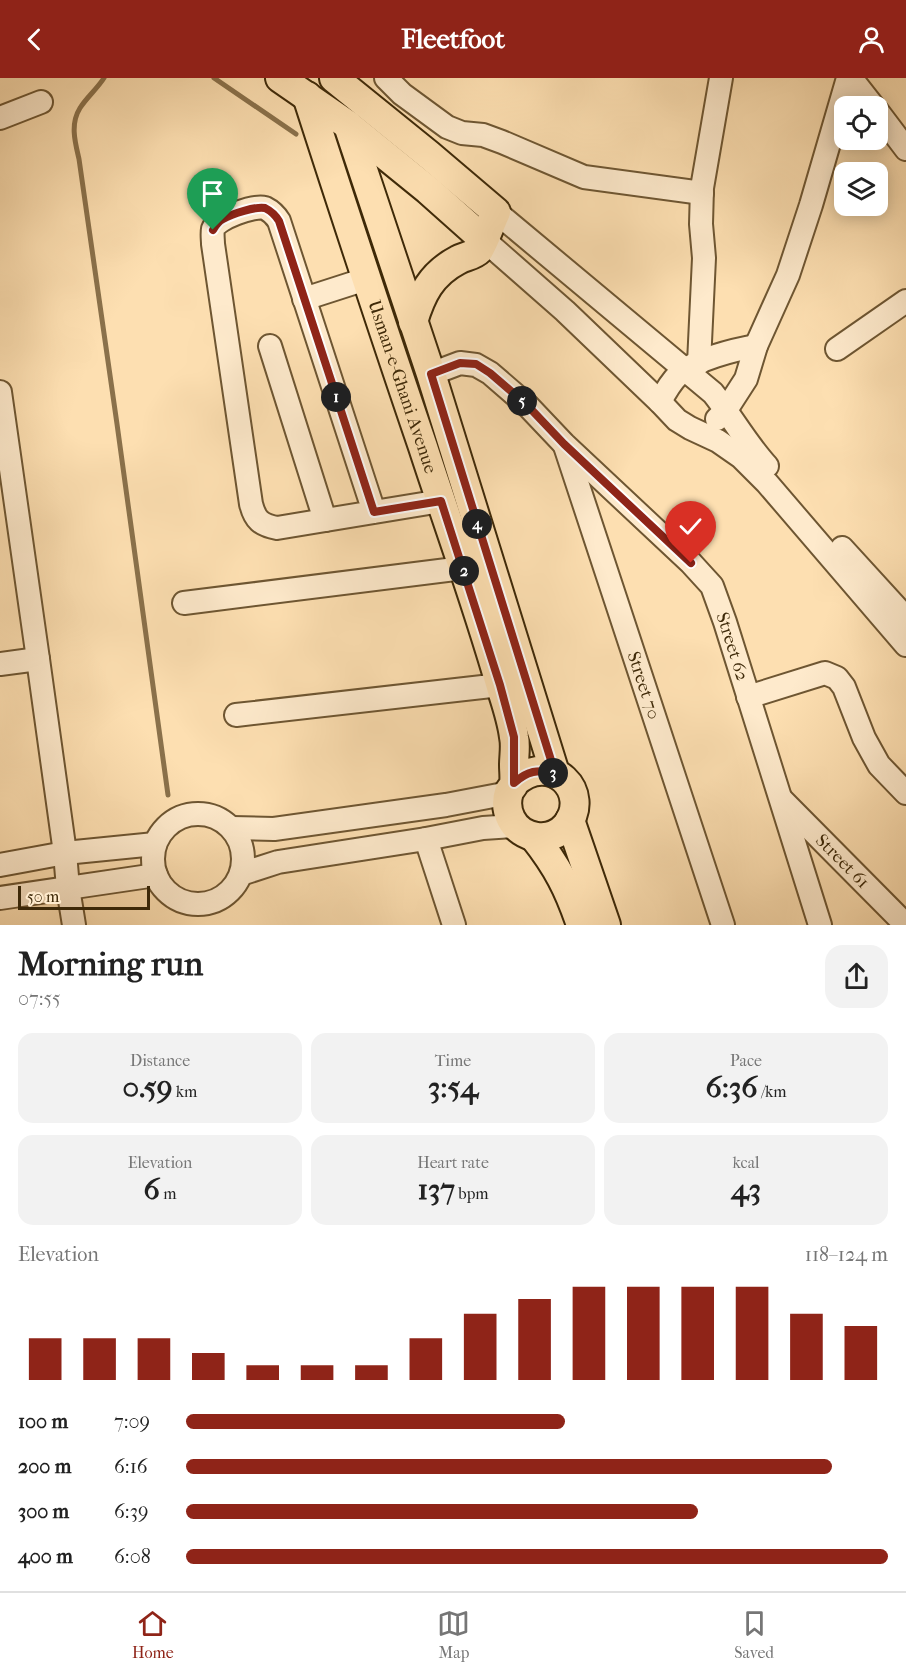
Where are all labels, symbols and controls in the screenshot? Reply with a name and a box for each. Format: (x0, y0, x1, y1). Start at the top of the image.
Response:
icon: back (18, 23, 51, 56)
text: Fleetfoot (401, 23, 505, 55)
icon: person (855, 23, 888, 56)
map controls (834, 96, 888, 216)
button: locate (834, 96, 888, 150)
button: layers (834, 162, 888, 216)
pin (187, 168, 238, 230)
icon: arrive (196, 177, 229, 210)
street label: Usman-e-Ghani Avenue (364, 297, 441, 476)
pin: 1 (321, 382, 351, 412)
pin: 5 (507, 386, 537, 416)
text: 1 (333, 387, 339, 406)
text: 5 (519, 391, 525, 410)
pin (665, 501, 716, 563)
pin: 4 (462, 509, 492, 539)
icon: check (674, 510, 707, 543)
text: 4 (472, 514, 482, 533)
pin: 2 (449, 556, 479, 586)
text: 2 (460, 561, 468, 580)
street label: Street 62 (712, 609, 753, 683)
street label: Street 70 (623, 649, 665, 722)
pin: 3 (538, 758, 568, 788)
text: 3 (550, 763, 556, 782)
street label: Street 61 (811, 830, 874, 892)
scale bar (18, 883, 150, 911)
text: 50 m (27, 887, 59, 906)
text: Morning run (18, 945, 203, 984)
button: share (825, 945, 888, 1008)
text: 07:55 (18, 987, 61, 1010)
text: Distance (130, 1051, 190, 1070)
text: Time (435, 1051, 471, 1070)
text: Pace (730, 1051, 762, 1070)
text: 0.59 (123, 1070, 172, 1105)
text: 3:54 (428, 1070, 478, 1105)
text: 6:36 (706, 1070, 758, 1105)
text: km (172, 1082, 197, 1101)
text: /km (758, 1082, 786, 1101)
text: Elevation (128, 1153, 192, 1172)
text: Heart rate (417, 1153, 489, 1172)
text: kcal (733, 1153, 759, 1172)
text: 6 (144, 1172, 160, 1207)
text: 137 (417, 1172, 455, 1207)
text: 43 (731, 1172, 761, 1207)
text: m (160, 1184, 176, 1203)
text: bpm (455, 1184, 489, 1203)
text: Elevation (18, 1243, 99, 1266)
text: 118–124 m (805, 1243, 888, 1266)
text: 100 m (18, 1410, 68, 1433)
text: 7:09 (114, 1410, 150, 1433)
text: 200 m (18, 1455, 71, 1478)
text: 6:16 (114, 1455, 148, 1478)
text: 300 m (18, 1500, 69, 1523)
text: 6:39 (114, 1500, 148, 1523)
text: 400 m (18, 1545, 73, 1568)
text: 6:08 (114, 1545, 151, 1568)
tab: Home (132, 1607, 174, 1662)
tab: Map (437, 1607, 470, 1662)
tab: Saved (734, 1607, 774, 1662)

